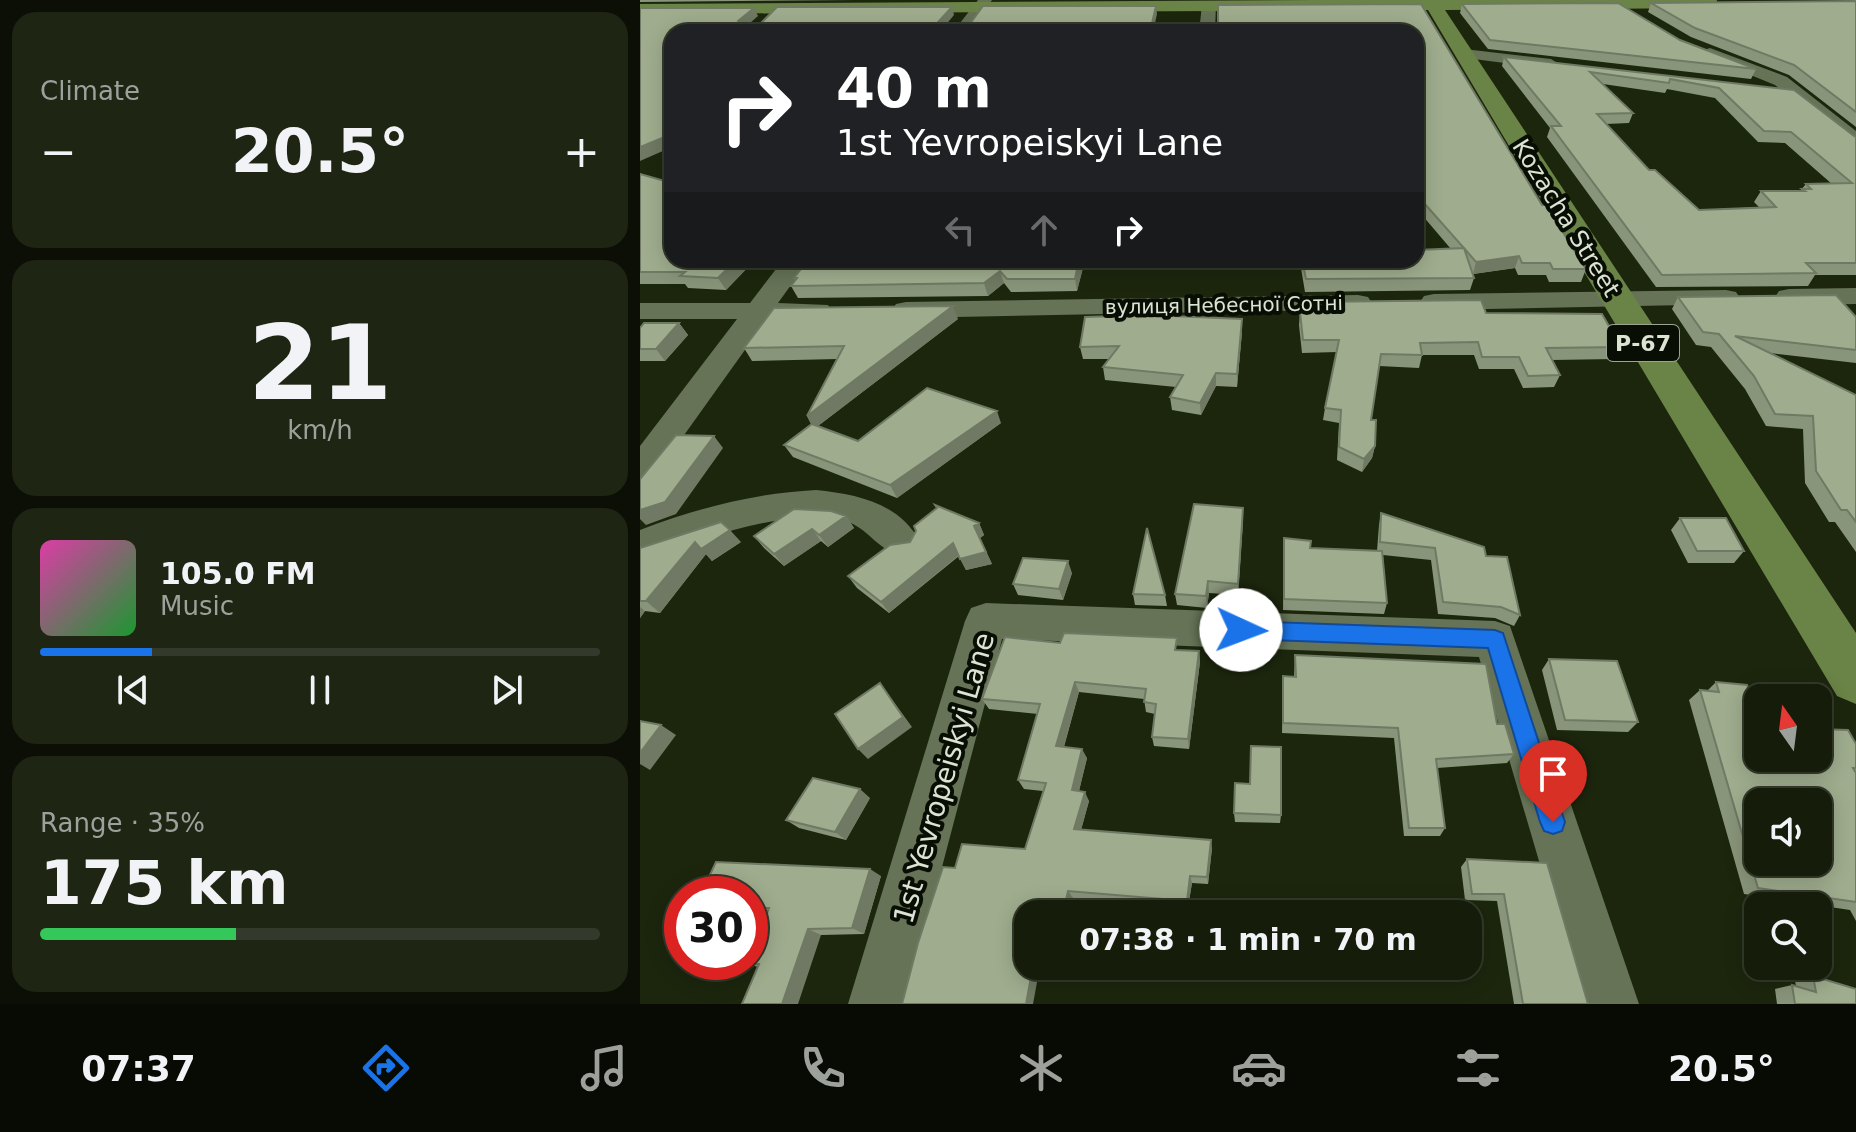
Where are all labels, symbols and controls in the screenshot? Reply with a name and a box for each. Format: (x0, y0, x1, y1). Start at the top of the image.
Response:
text: 40 m (836, 55, 992, 120)
icon: right (704, 56, 808, 160)
text: Climate (40, 76, 140, 106)
text: 20.5° (231, 116, 409, 186)
text: 1st Yevropeiskyi Lane (836, 122, 1223, 163)
text: − (40, 126, 77, 177)
text: + (563, 126, 600, 177)
street label: Kozacha Street (1506, 134, 1626, 302)
icon: left (938, 208, 982, 252)
icon: ahead (1022, 208, 1066, 252)
icon: right (1106, 208, 1150, 252)
street label: вулиця Небесної Сотні (1105, 291, 1343, 319)
text: 21 (248, 302, 392, 424)
road number: Р-67 (1607, 325, 1679, 361)
text: km/h (287, 415, 353, 445)
text: 105.0 FM (160, 556, 316, 591)
position arrow (1199, 588, 1283, 672)
text: Music (160, 591, 234, 621)
street label: 1st Yevropeiskyi Lane (887, 629, 1001, 927)
icon: previous (111, 668, 155, 712)
icon: pause (298, 668, 342, 712)
icon: next (485, 668, 529, 712)
north arrow (1744, 684, 1832, 772)
map controls (1744, 684, 1832, 980)
pin (1519, 740, 1587, 822)
icon: arrive (1531, 752, 1575, 796)
button: sound (1744, 788, 1832, 876)
text: Range · 35% (40, 808, 205, 838)
text: 175 km (40, 848, 289, 918)
speed limit sign: 30 (664, 876, 768, 980)
button: search (1744, 892, 1832, 980)
text: 07:38 · 1 min · 70 m (1079, 922, 1417, 957)
icon: directions (358, 1040, 414, 1096)
icon: music (576, 1040, 632, 1096)
icon: phone (795, 1040, 851, 1096)
icon: climate (1013, 1040, 1069, 1096)
icon: car (1231, 1040, 1287, 1096)
icon: filters (1450, 1040, 1506, 1096)
text: 07:37 (81, 1048, 196, 1089)
text: 20.5° (1668, 1048, 1775, 1089)

